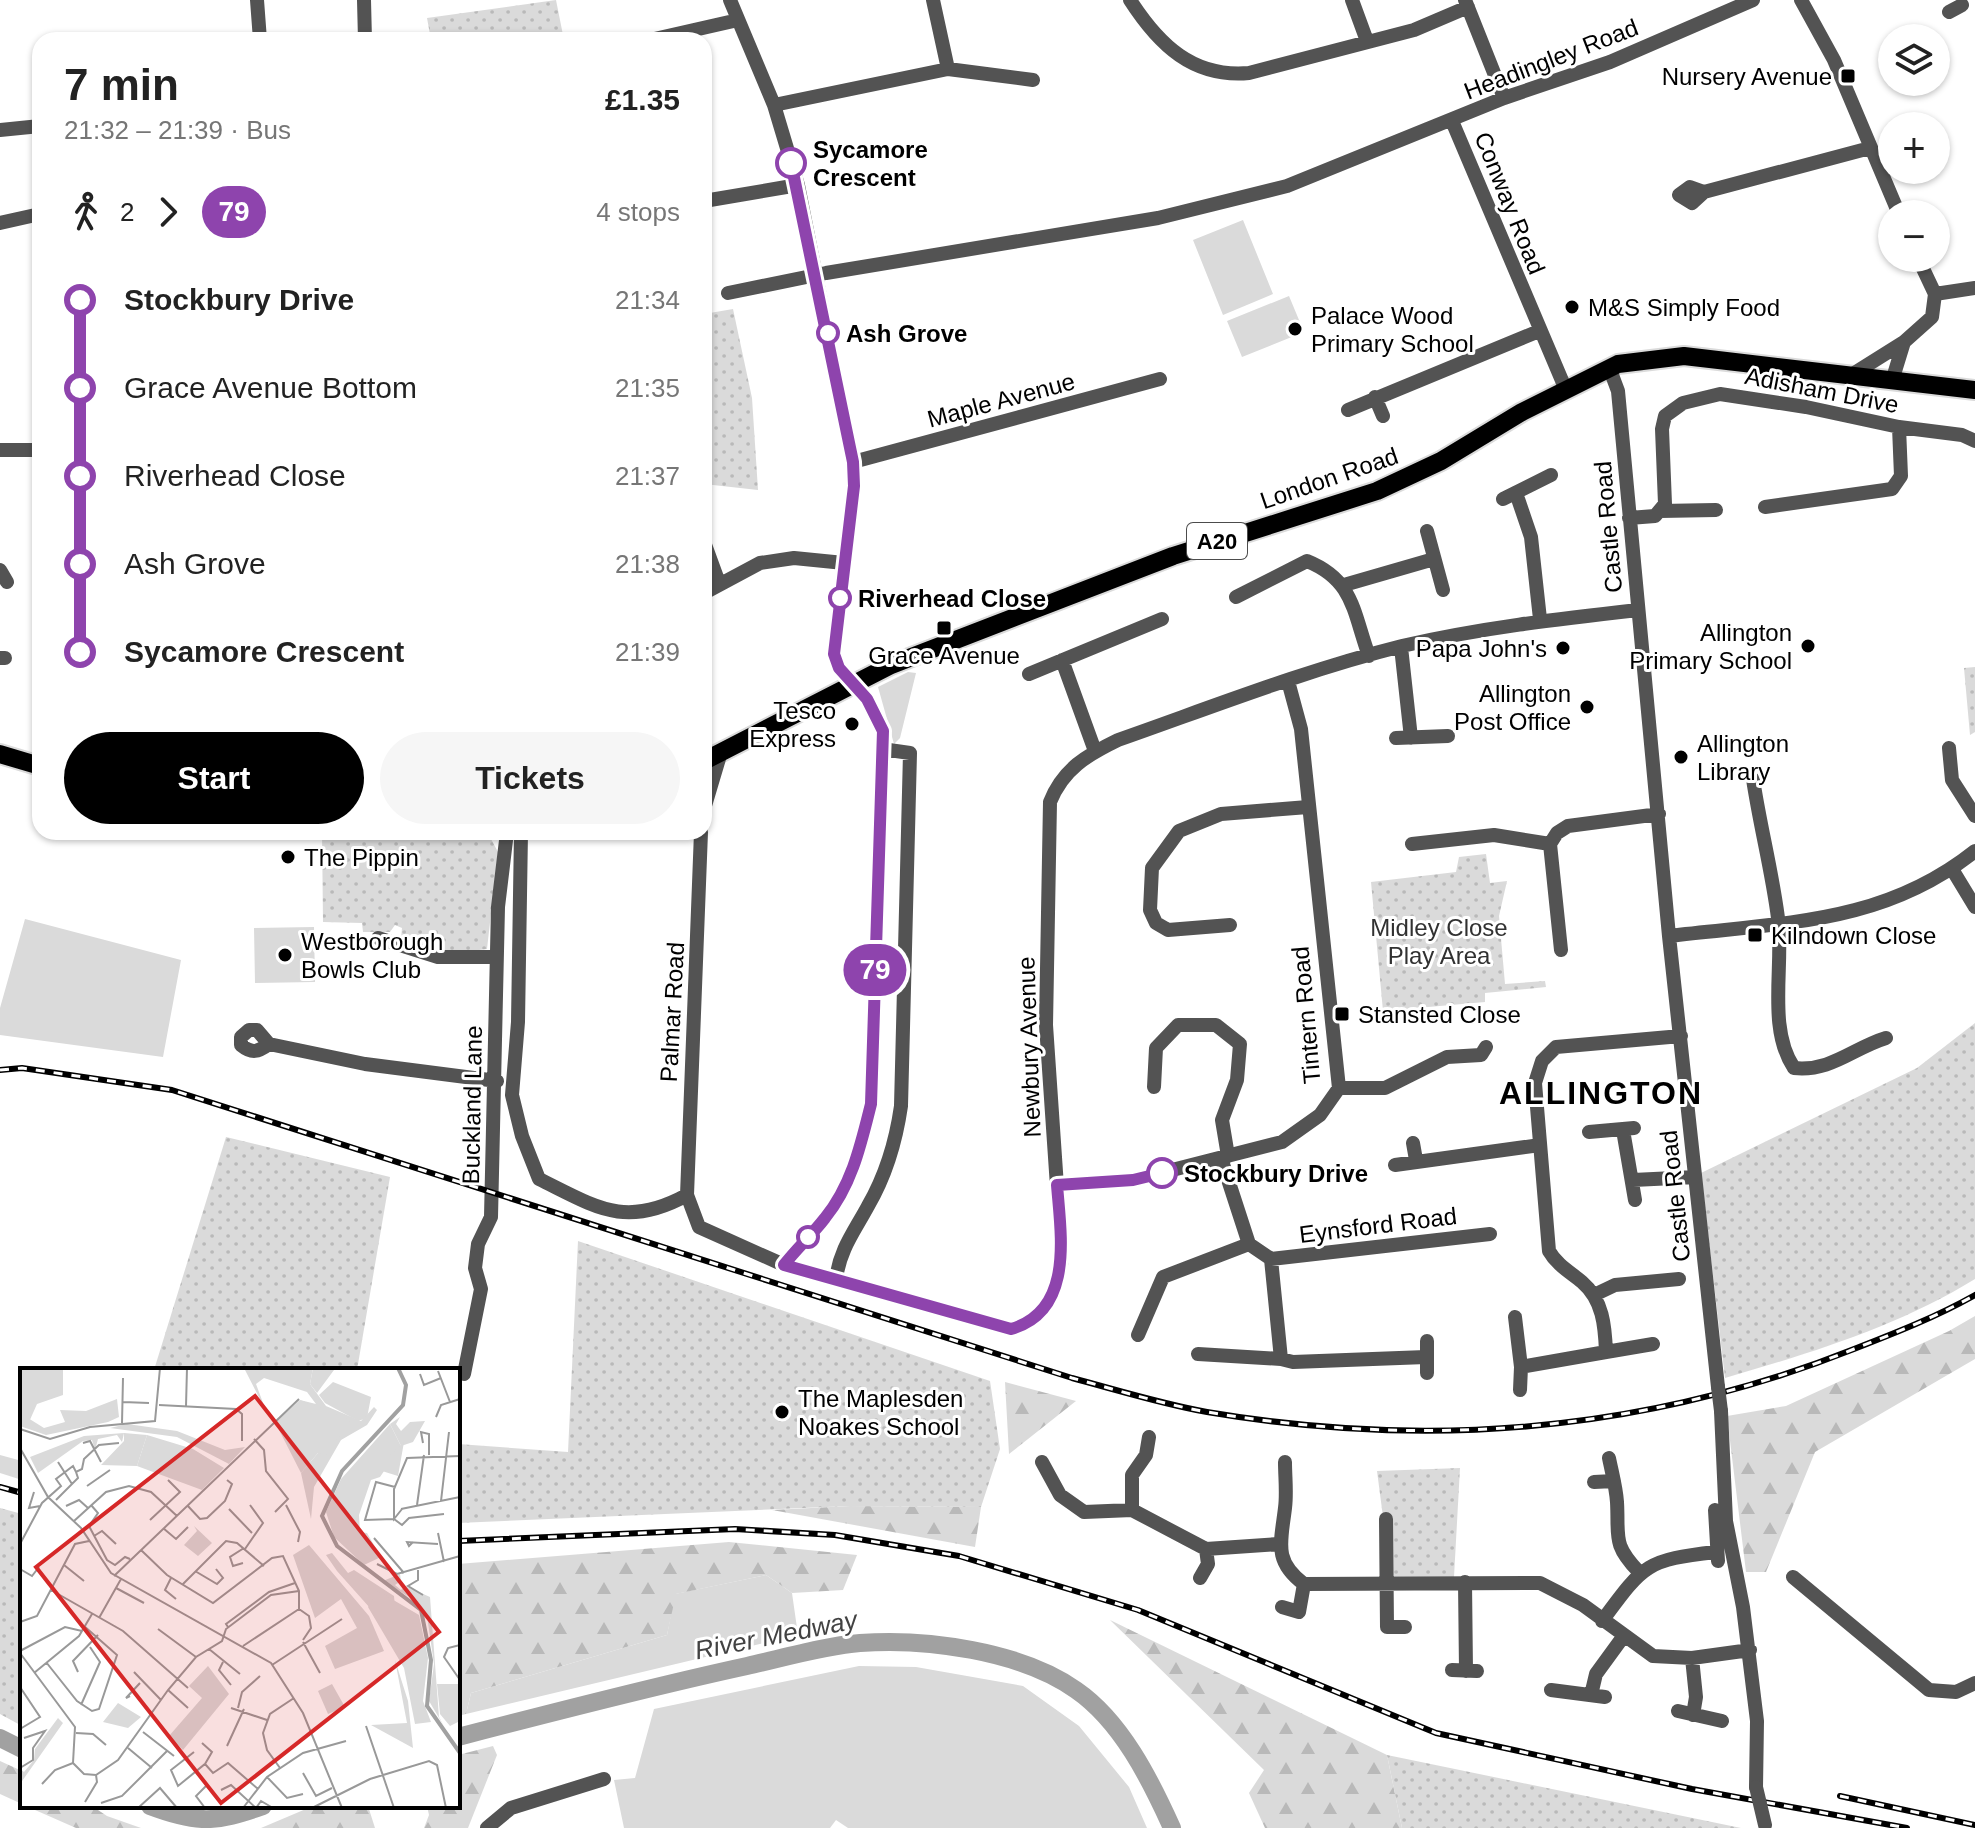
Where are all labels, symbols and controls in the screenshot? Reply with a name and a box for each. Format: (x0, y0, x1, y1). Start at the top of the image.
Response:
street label: Headingley Road (1460, 13, 1642, 105)
map controls (1878, 24, 1950, 272)
button: layers (1878, 24, 1950, 96)
text: 7 min (64, 60, 179, 109)
place label: Nursery Avenue (1662, 63, 1832, 90)
marker: Nursery Avenue (1839, 67, 1857, 85)
text: £1.35 (605, 83, 680, 116)
button: + (1878, 112, 1950, 184)
text: 21:32 – 21:39 · Bus (64, 115, 291, 145)
street label: Conway Road (1469, 128, 1551, 278)
place label: Sycamore Crescent (813, 136, 928, 191)
marker: Sycamore Crescent (776, 148, 806, 178)
icon: walk (64, 190, 108, 234)
icon: forward (146, 190, 190, 234)
text: 79 (218, 196, 250, 227)
text: 2 (120, 197, 134, 227)
text: 4 stops (596, 197, 680, 227)
button: − (1878, 200, 1950, 272)
text: Stockbury Drive (124, 283, 354, 316)
text: 21:34 (615, 285, 680, 315)
place label: M&S Simply Food (1588, 294, 1780, 321)
marker: M&S Simply Food (1563, 298, 1581, 316)
place label: Palace Wood Primary School (1311, 302, 1474, 357)
place label: Ash Grove (846, 320, 967, 347)
marker: Palace Wood Primary School (1286, 320, 1304, 338)
marker: Ash Grove (817, 322, 839, 344)
street label: Adisham Drive (1743, 362, 1901, 418)
street label: Maple Avenue (924, 367, 1078, 433)
text: Grace Avenue Bottom (124, 371, 417, 404)
text: 21:35 (615, 373, 680, 403)
street label: London Road (1256, 442, 1402, 514)
text: Riverhead Close (124, 459, 346, 492)
street label: Castle Road (1589, 460, 1627, 594)
text: 21:37 (615, 461, 680, 491)
road number: A20 (1187, 523, 1247, 559)
text: Ash Grove (124, 547, 266, 580)
text: 21:38 (615, 549, 680, 579)
place label: Riverhead Close (858, 585, 1046, 612)
marker: Riverhead Close (829, 587, 851, 609)
marker: Grace Avenue (935, 619, 953, 637)
place label: Allington Primary School (1629, 619, 1792, 674)
text: Sycamore Crescent (124, 635, 404, 668)
place label: Papa John's (1416, 635, 1547, 662)
text: 21:39 (615, 637, 680, 667)
marker: Allington Primary School (1799, 637, 1817, 655)
marker: Papa John's (1554, 639, 1572, 657)
place label: Grace Avenue (868, 642, 1020, 669)
place label: Allington Post Office (1454, 680, 1571, 735)
place label: Tesco Express (749, 697, 836, 752)
marker: Allington Post Office (1578, 698, 1596, 716)
marker: Tesco Express (843, 715, 861, 733)
place label: Allington Library (1697, 730, 1789, 785)
button: Start (64, 732, 364, 824)
button: Tickets (380, 732, 680, 824)
marker: Allington Library (1672, 748, 1690, 766)
place label: The Pippin (304, 844, 419, 871)
marker: The Pippin (279, 848, 297, 866)
park label: Midley Close Play Area (1370, 914, 1508, 969)
place label: Kilndown Close (1771, 922, 1936, 949)
marker: Kilndown Close (1746, 926, 1764, 944)
place label: Westborough Bowls Club (301, 928, 443, 983)
street label: Palmar Road (655, 941, 689, 1083)
line badge: 79 (839, 944, 911, 996)
street label: Tintern Road (1287, 945, 1325, 1085)
marker: Westborough Bowls Club (276, 946, 294, 964)
text: 79 (859, 954, 891, 985)
street label: Newbury Avenue (1012, 956, 1046, 1138)
place label: Stansted Close (1358, 1001, 1521, 1028)
marker: Stansted Close (1333, 1005, 1351, 1023)
street label: Buckland Lane (457, 1025, 487, 1185)
district label: ALLINGTON (1499, 1075, 1703, 1111)
street label: Castle Road (1655, 1129, 1695, 1263)
marker: Stockbury Drive (1147, 1158, 1177, 1188)
place label: Stockbury Drive (1184, 1160, 1368, 1187)
street label: Eynsford Road (1298, 1202, 1458, 1248)
unlabelled marker (797, 1226, 819, 1248)
inset map (20, 1368, 460, 1808)
place label: The Maplesden Noakes School (798, 1385, 963, 1440)
marker: The Maplesden Noakes School (773, 1403, 791, 1421)
water label: River Medway (692, 1604, 862, 1665)

